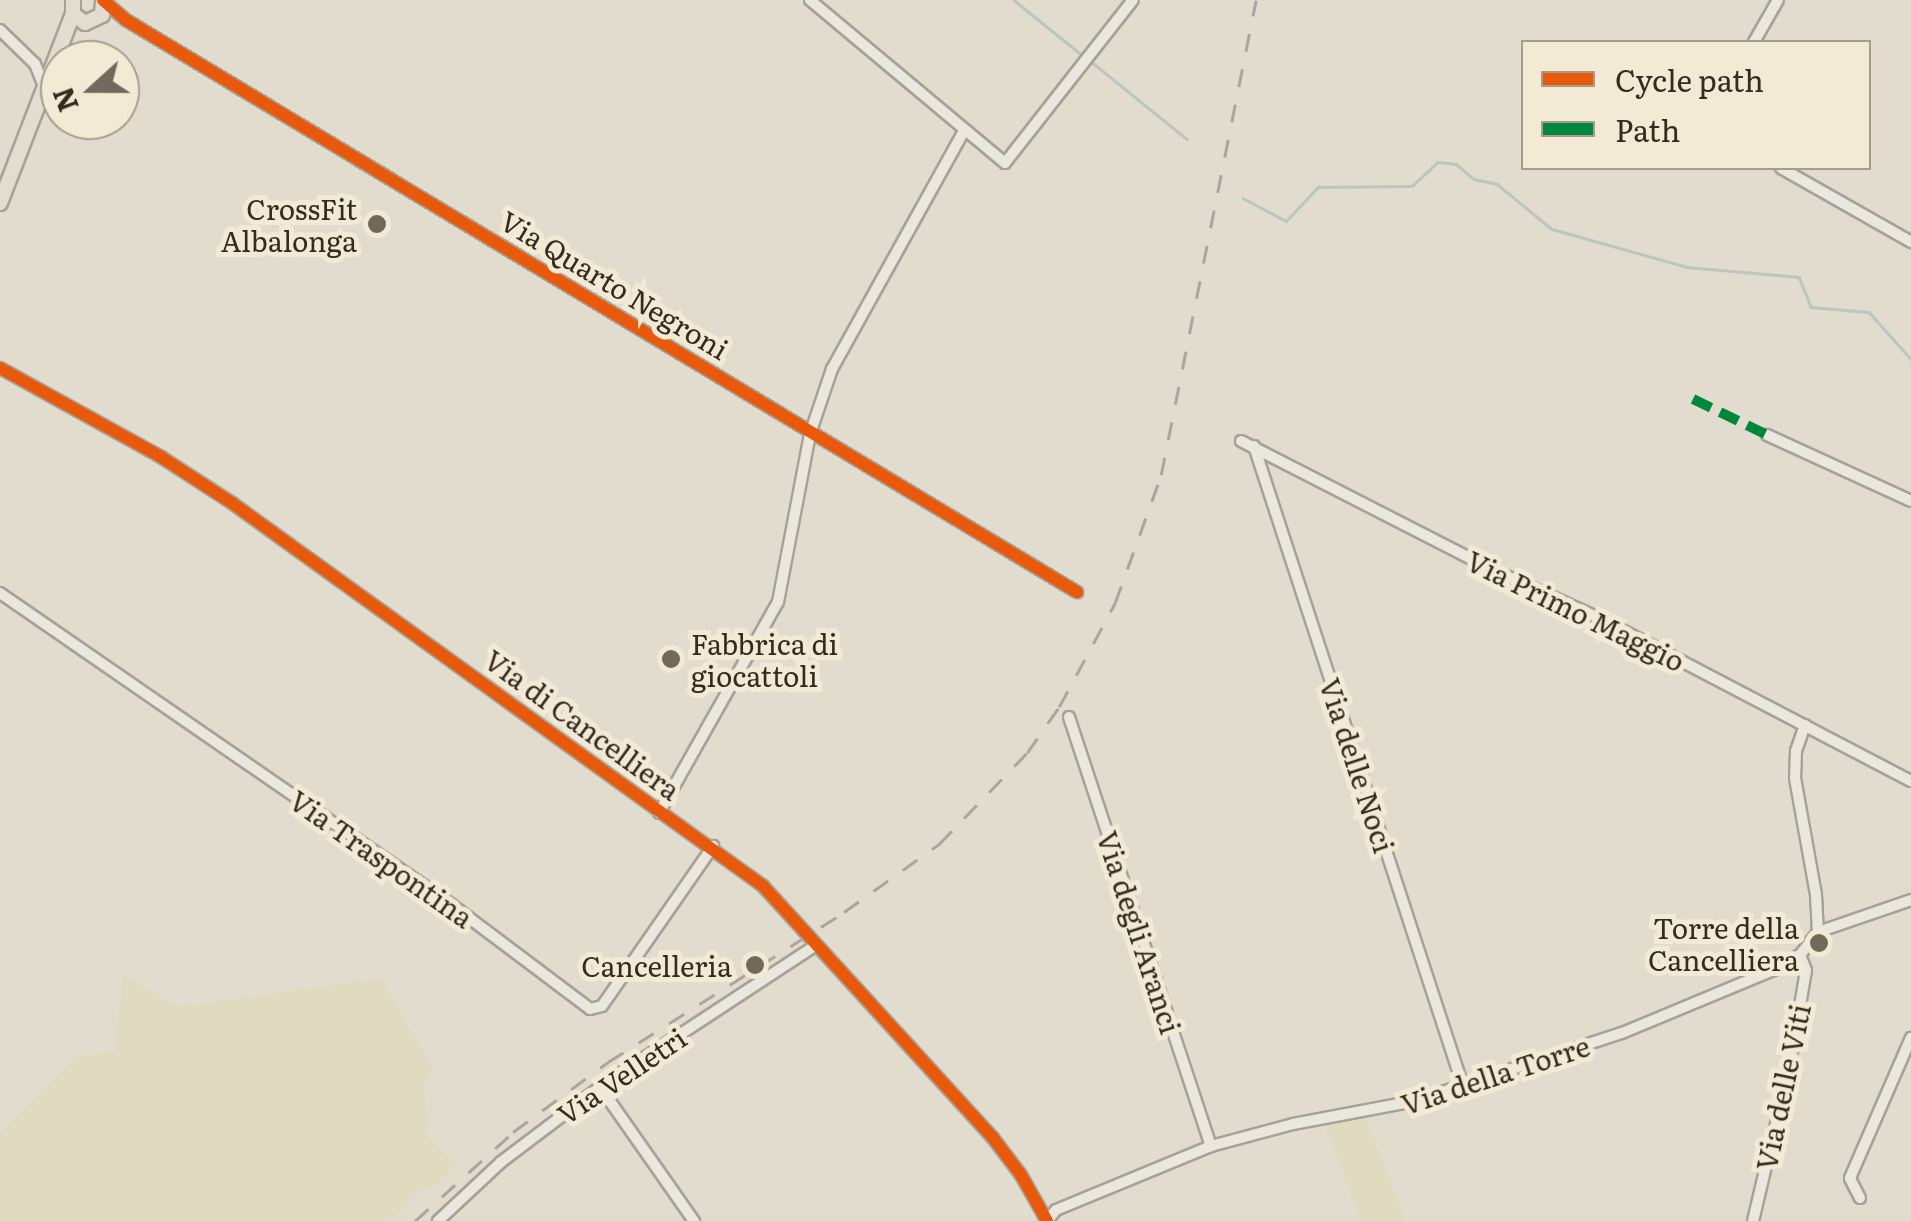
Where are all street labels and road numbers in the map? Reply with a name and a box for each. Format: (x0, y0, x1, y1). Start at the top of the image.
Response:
street label: Via Quarto Negroni (495, 203, 735, 365)
street label: Via Primo Maggio (1462, 543, 1690, 677)
street label: Via di Cancelliera (479, 642, 687, 806)
street label: Via delle Noci (1314, 673, 1402, 857)
street label: Via Traspontina (284, 782, 480, 934)
street label: Via degli Aranci (1091, 826, 1189, 1038)
street label: Via delle Viti (1748, 1001, 1816, 1173)
street label: Via Velletri (550, 1020, 692, 1130)
street label: Via della Torre (1396, 1028, 1594, 1120)

